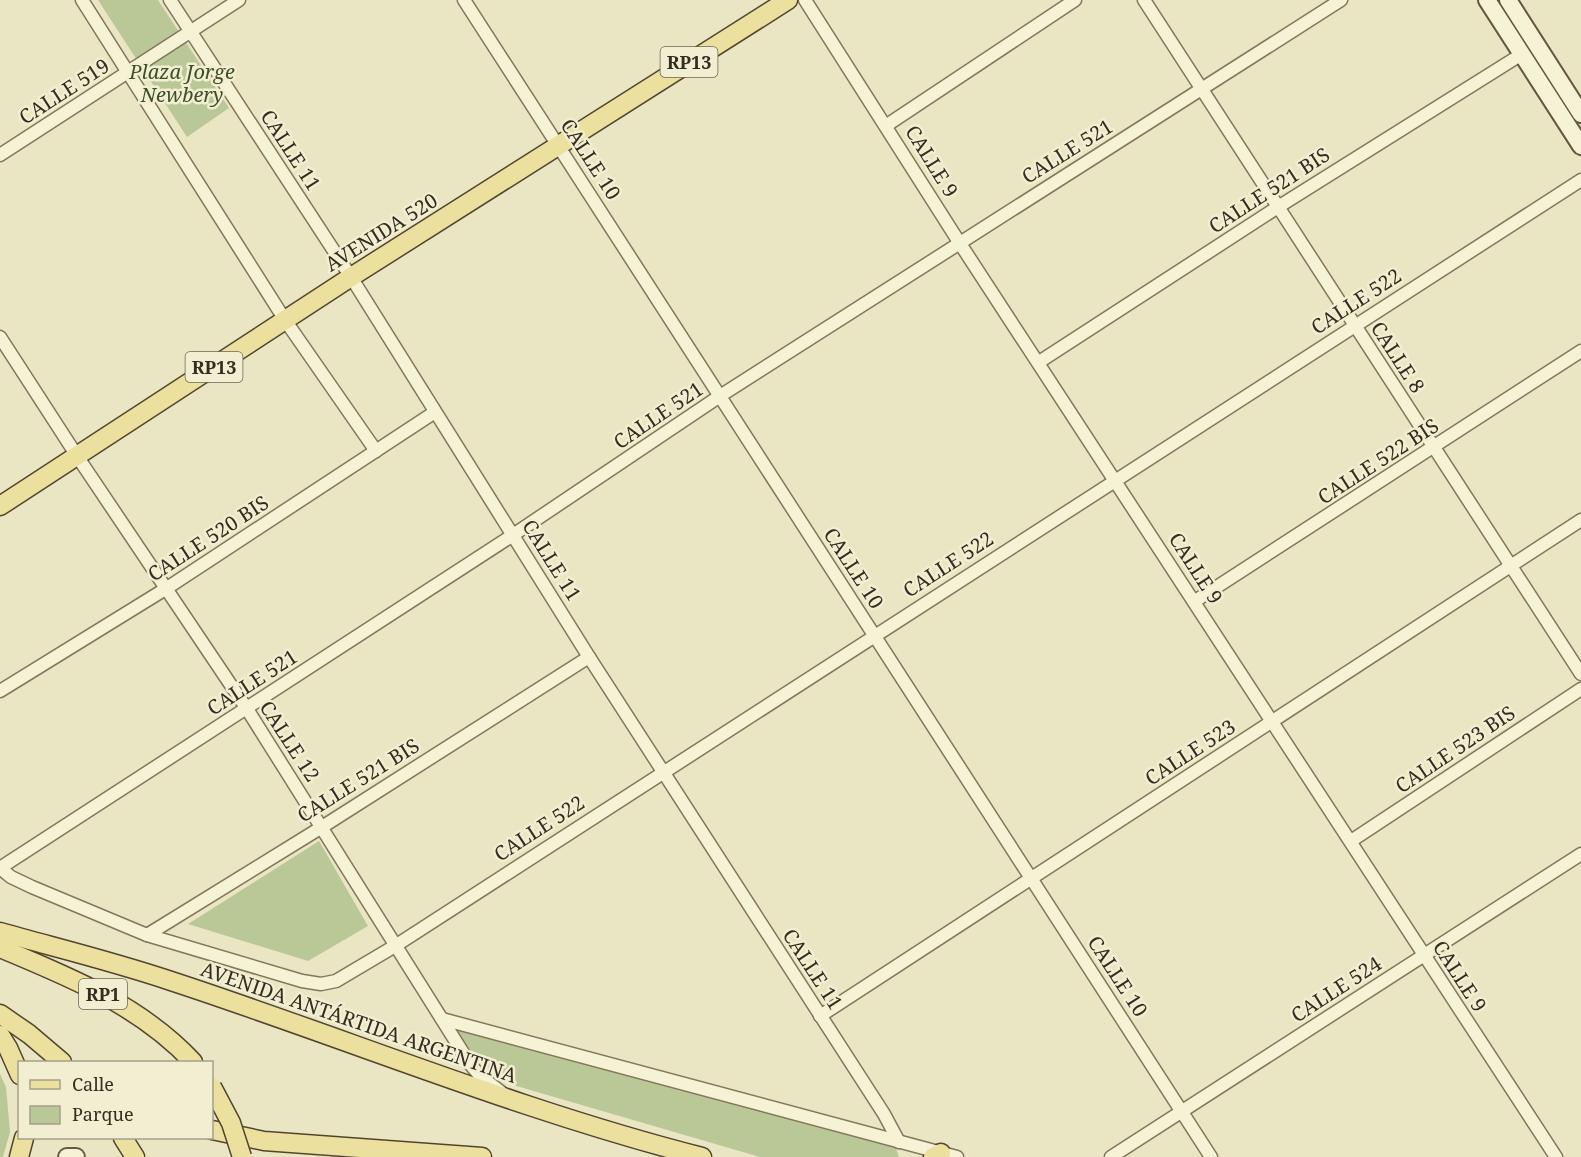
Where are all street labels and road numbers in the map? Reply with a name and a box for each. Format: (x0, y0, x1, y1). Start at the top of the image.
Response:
road number: RP13 (660, 47, 718, 77)
street label: CALLE 519 (14, 52, 114, 130)
street label: CALLE 11 (255, 104, 327, 196)
street label: CALLE 521 (1016, 112, 1118, 190)
street label: CALLE 10 (555, 113, 627, 205)
street label: CALLE 9 (899, 120, 965, 202)
street label: CALLE 521 BIS (1203, 141, 1335, 239)
street label: AVENIDA 520 (320, 187, 442, 277)
street label: CALLE 522 (1306, 262, 1406, 340)
street label: CALLE 8 (1365, 316, 1431, 398)
road number: RP13 (186, 352, 242, 382)
street label: CALLE 521 (608, 375, 708, 455)
street label: CALLE 522 BIS (1312, 412, 1444, 510)
street label: CALLE 520 BIS (142, 489, 274, 587)
street label: CALLE 11 (516, 514, 588, 606)
street label: CALLE 10 (818, 522, 890, 614)
street label: CALLE 522 (898, 525, 998, 603)
street label: CALLE 9 (1163, 527, 1229, 609)
street label: CALLE 521 (202, 643, 302, 721)
street label: CALLE 12 (254, 695, 326, 787)
street label: CALLE 523 BIS (1390, 699, 1520, 799)
street label: CALLE 523 (1140, 713, 1240, 791)
street label: CALLE 521 BIS (292, 732, 424, 828)
street label: CALLE 522 (489, 789, 589, 867)
street label: CALLE 11 (777, 923, 849, 1015)
street label: CALLE 10 (1082, 930, 1154, 1022)
street label: CALLE 9 (1427, 935, 1493, 1017)
street label: CALLE 524 (1286, 950, 1386, 1028)
street label: AVENIDA ANTÁRTIDA ARGENTINA (197, 955, 521, 1089)
road number: RP1 (79, 979, 127, 1009)

